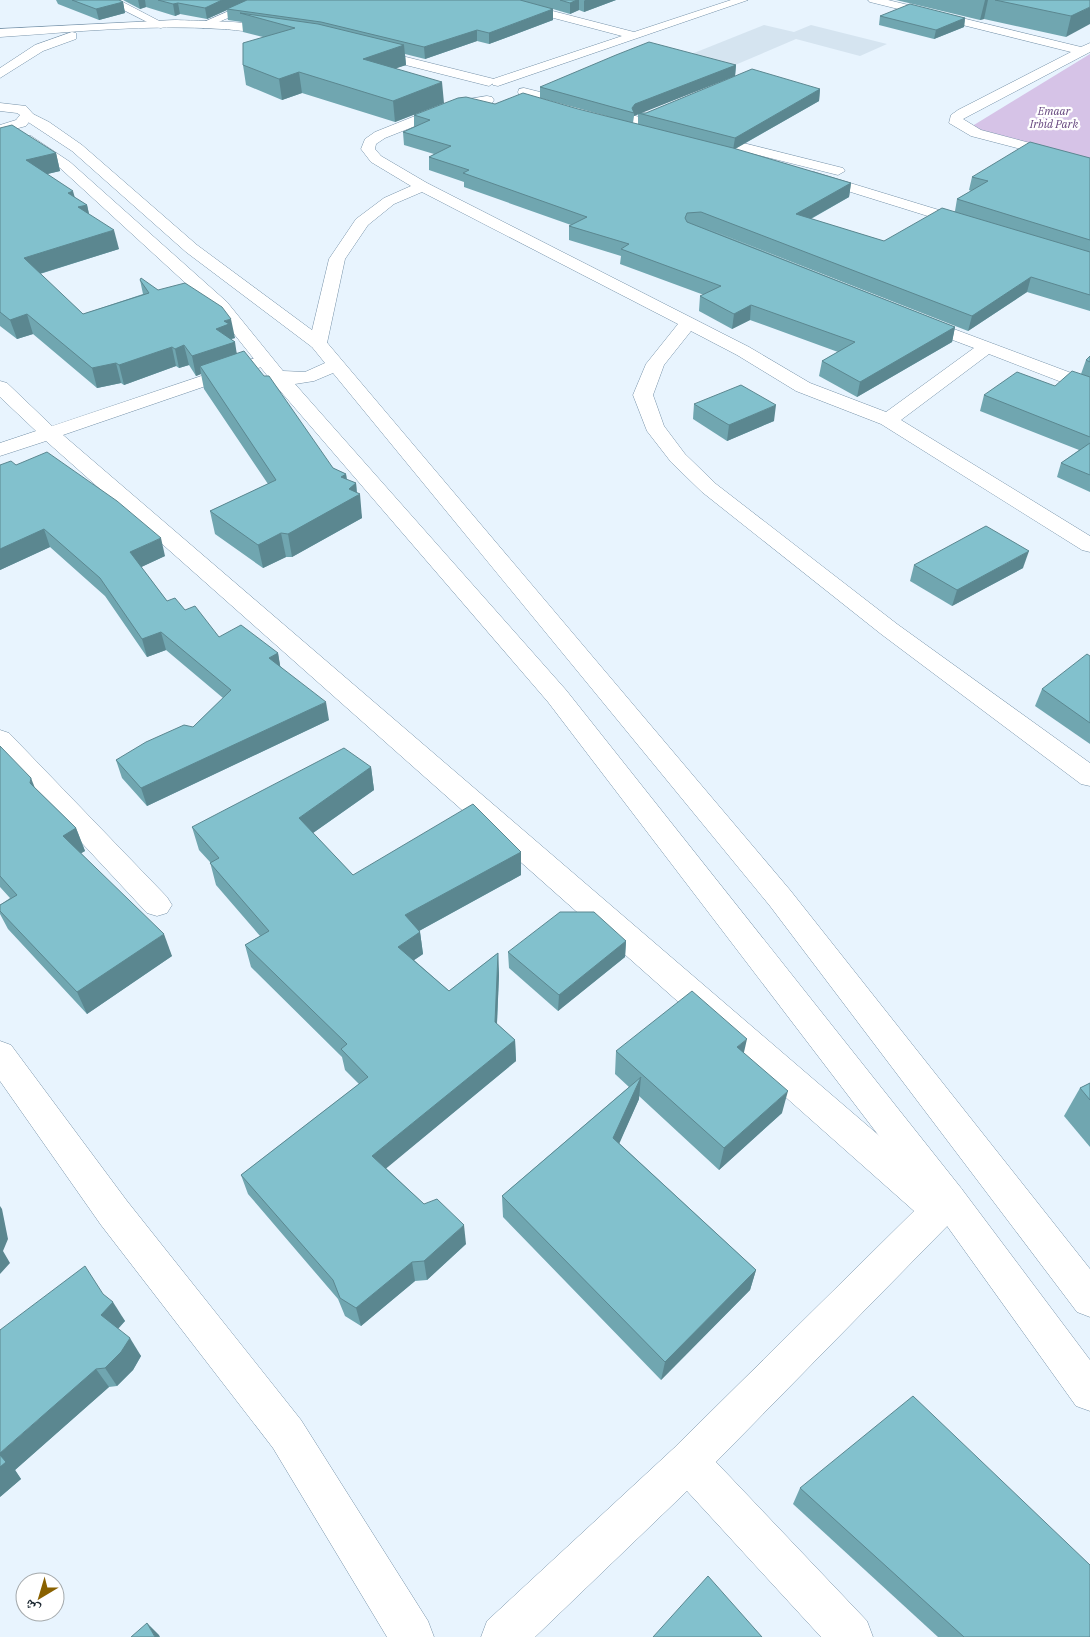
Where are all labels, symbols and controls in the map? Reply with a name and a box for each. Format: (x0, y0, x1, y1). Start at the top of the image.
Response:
park label: Emaar Irbid Park (1029, 104, 1078, 131)
north arrow (15, 1572, 65, 1622)
text: ش (20, 1595, 43, 1619)

